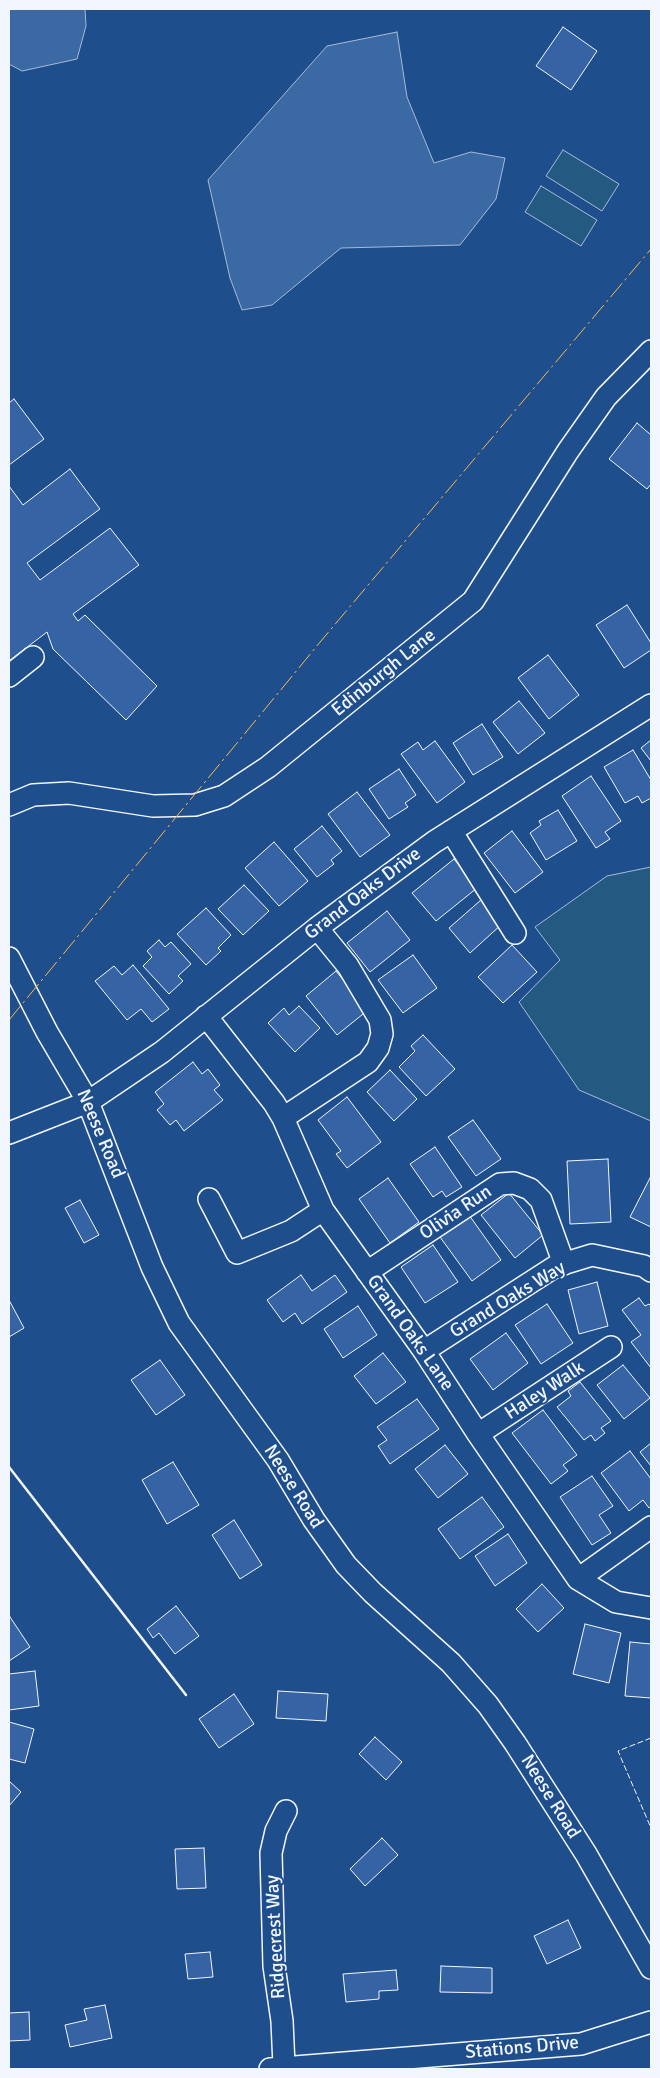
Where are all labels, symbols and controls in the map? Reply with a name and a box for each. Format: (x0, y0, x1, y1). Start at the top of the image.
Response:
street label: Edinburgh Lane (327, 624, 441, 722)
street label: Grand Oaks Drive (300, 843, 426, 945)
street label: Neese Road (71, 1086, 129, 1182)
street label: Olivia Run (416, 1181, 496, 1245)
street label: Grand Oaks Way (446, 1257, 570, 1343)
street label: Grand Oaks Lane (362, 1271, 458, 1395)
street label: Haley Walk (501, 1357, 589, 1425)
street label: Neese Road (258, 1441, 328, 1533)
street label: Neese Road (515, 1751, 585, 1843)
street label: Ridgecrest Way (261, 1874, 291, 2000)
street label: Stations Drive (464, 2032, 580, 2064)

